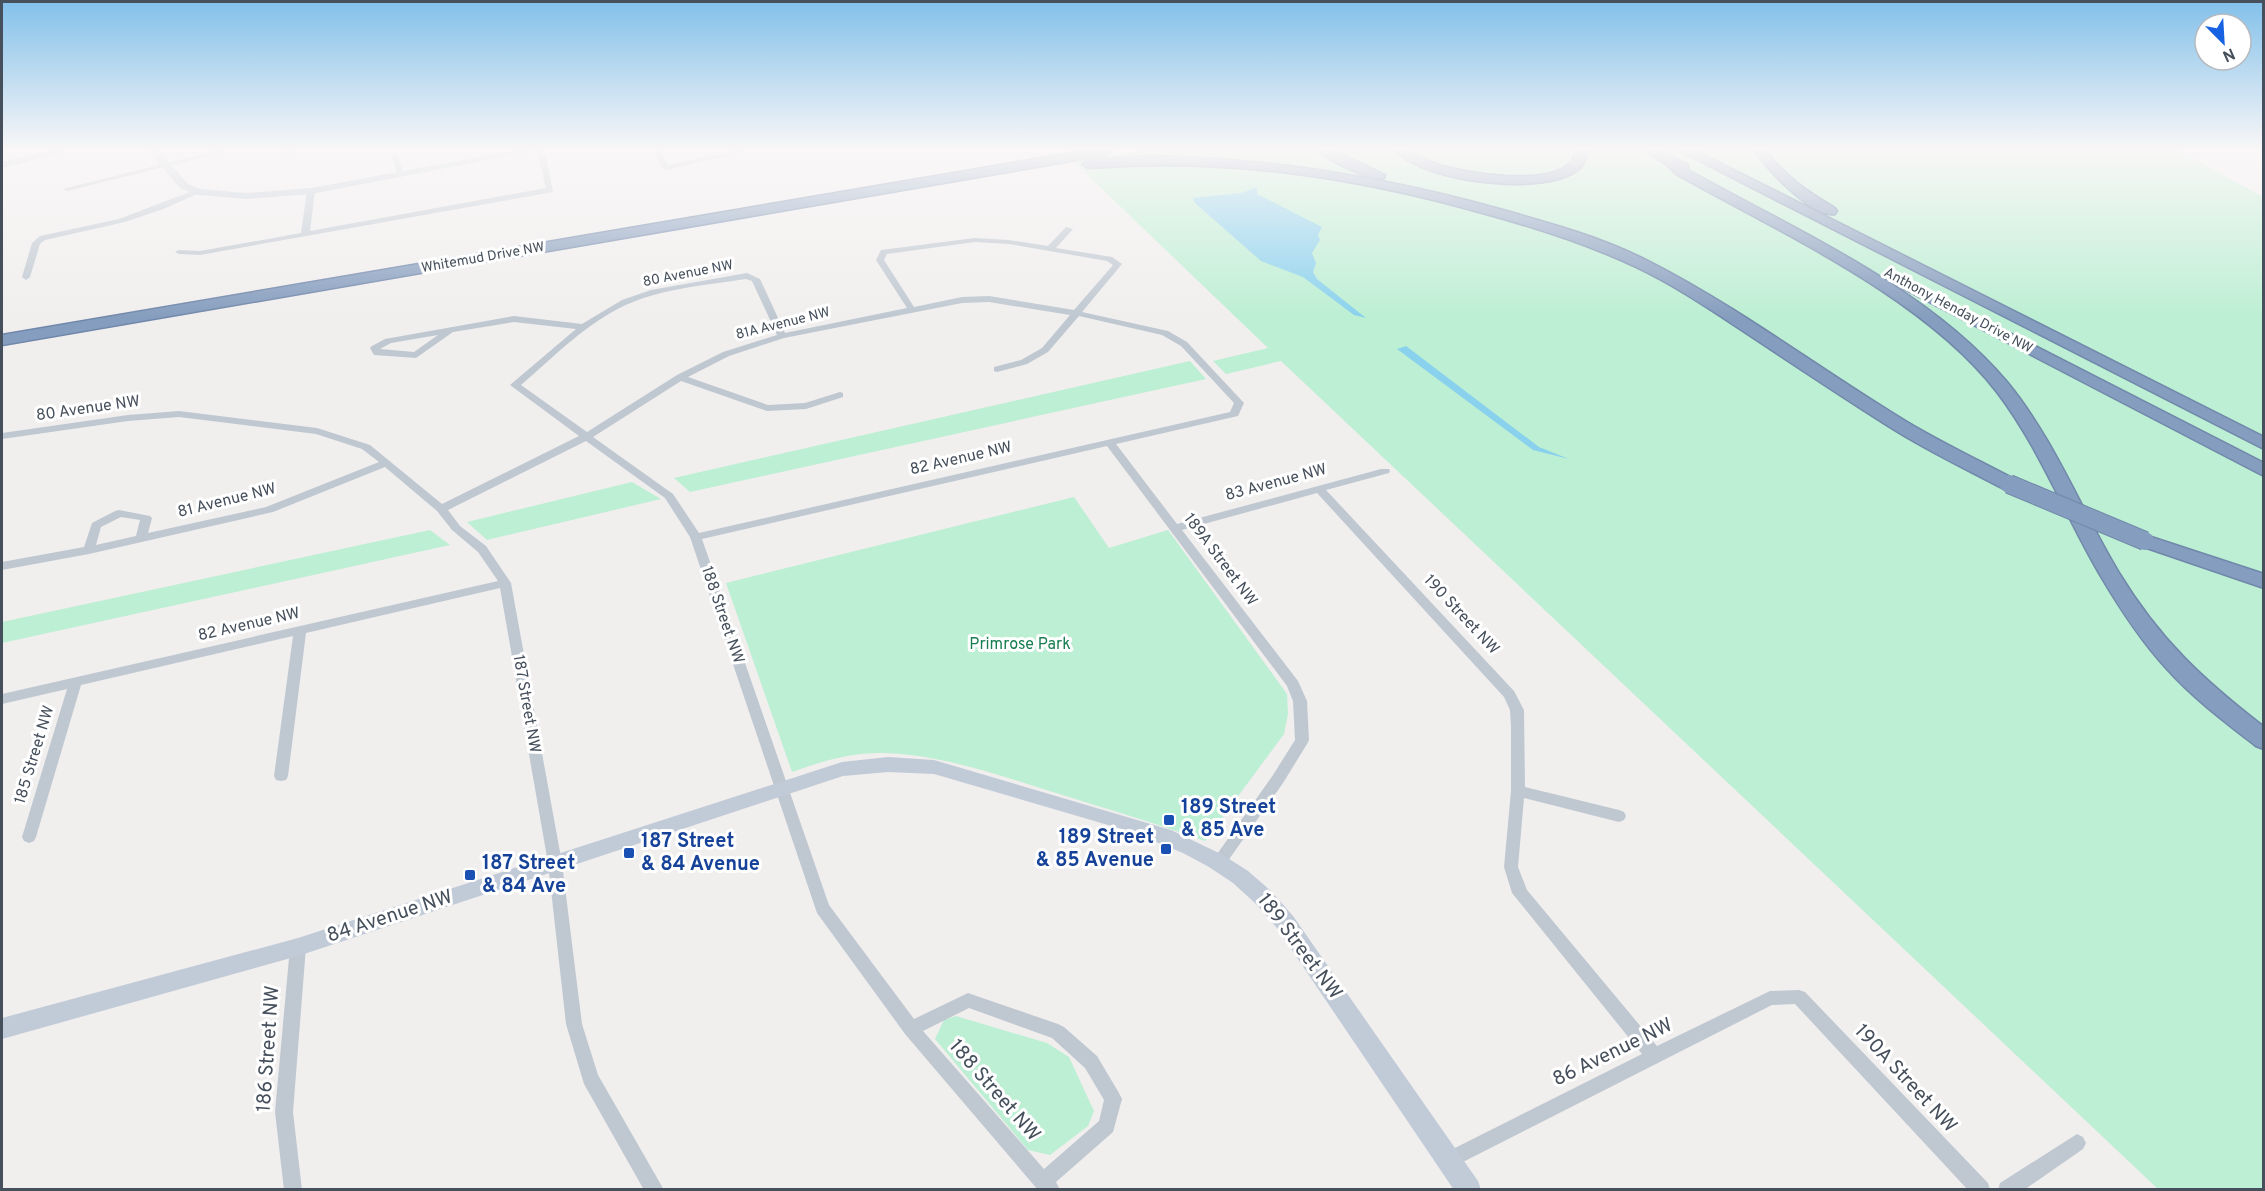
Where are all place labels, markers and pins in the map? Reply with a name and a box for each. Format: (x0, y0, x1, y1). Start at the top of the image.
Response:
place label: 189 Street & 85 Ave (1181, 795, 1276, 844)
marker: 189 Street & 85 Ave (1162, 813, 1176, 827)
place label: 189 Street & 85 Avenue (1036, 825, 1154, 874)
place label: 187 Street & 84 Avenue (641, 829, 760, 878)
marker: 189 Street & 85 Avenue (1159, 842, 1173, 856)
marker: 187 Street & 84 Avenue (622, 846, 636, 860)
place label: 187 Street & 84 Ave (482, 851, 575, 900)
marker: 187 Street & 84 Ave (463, 868, 477, 882)

